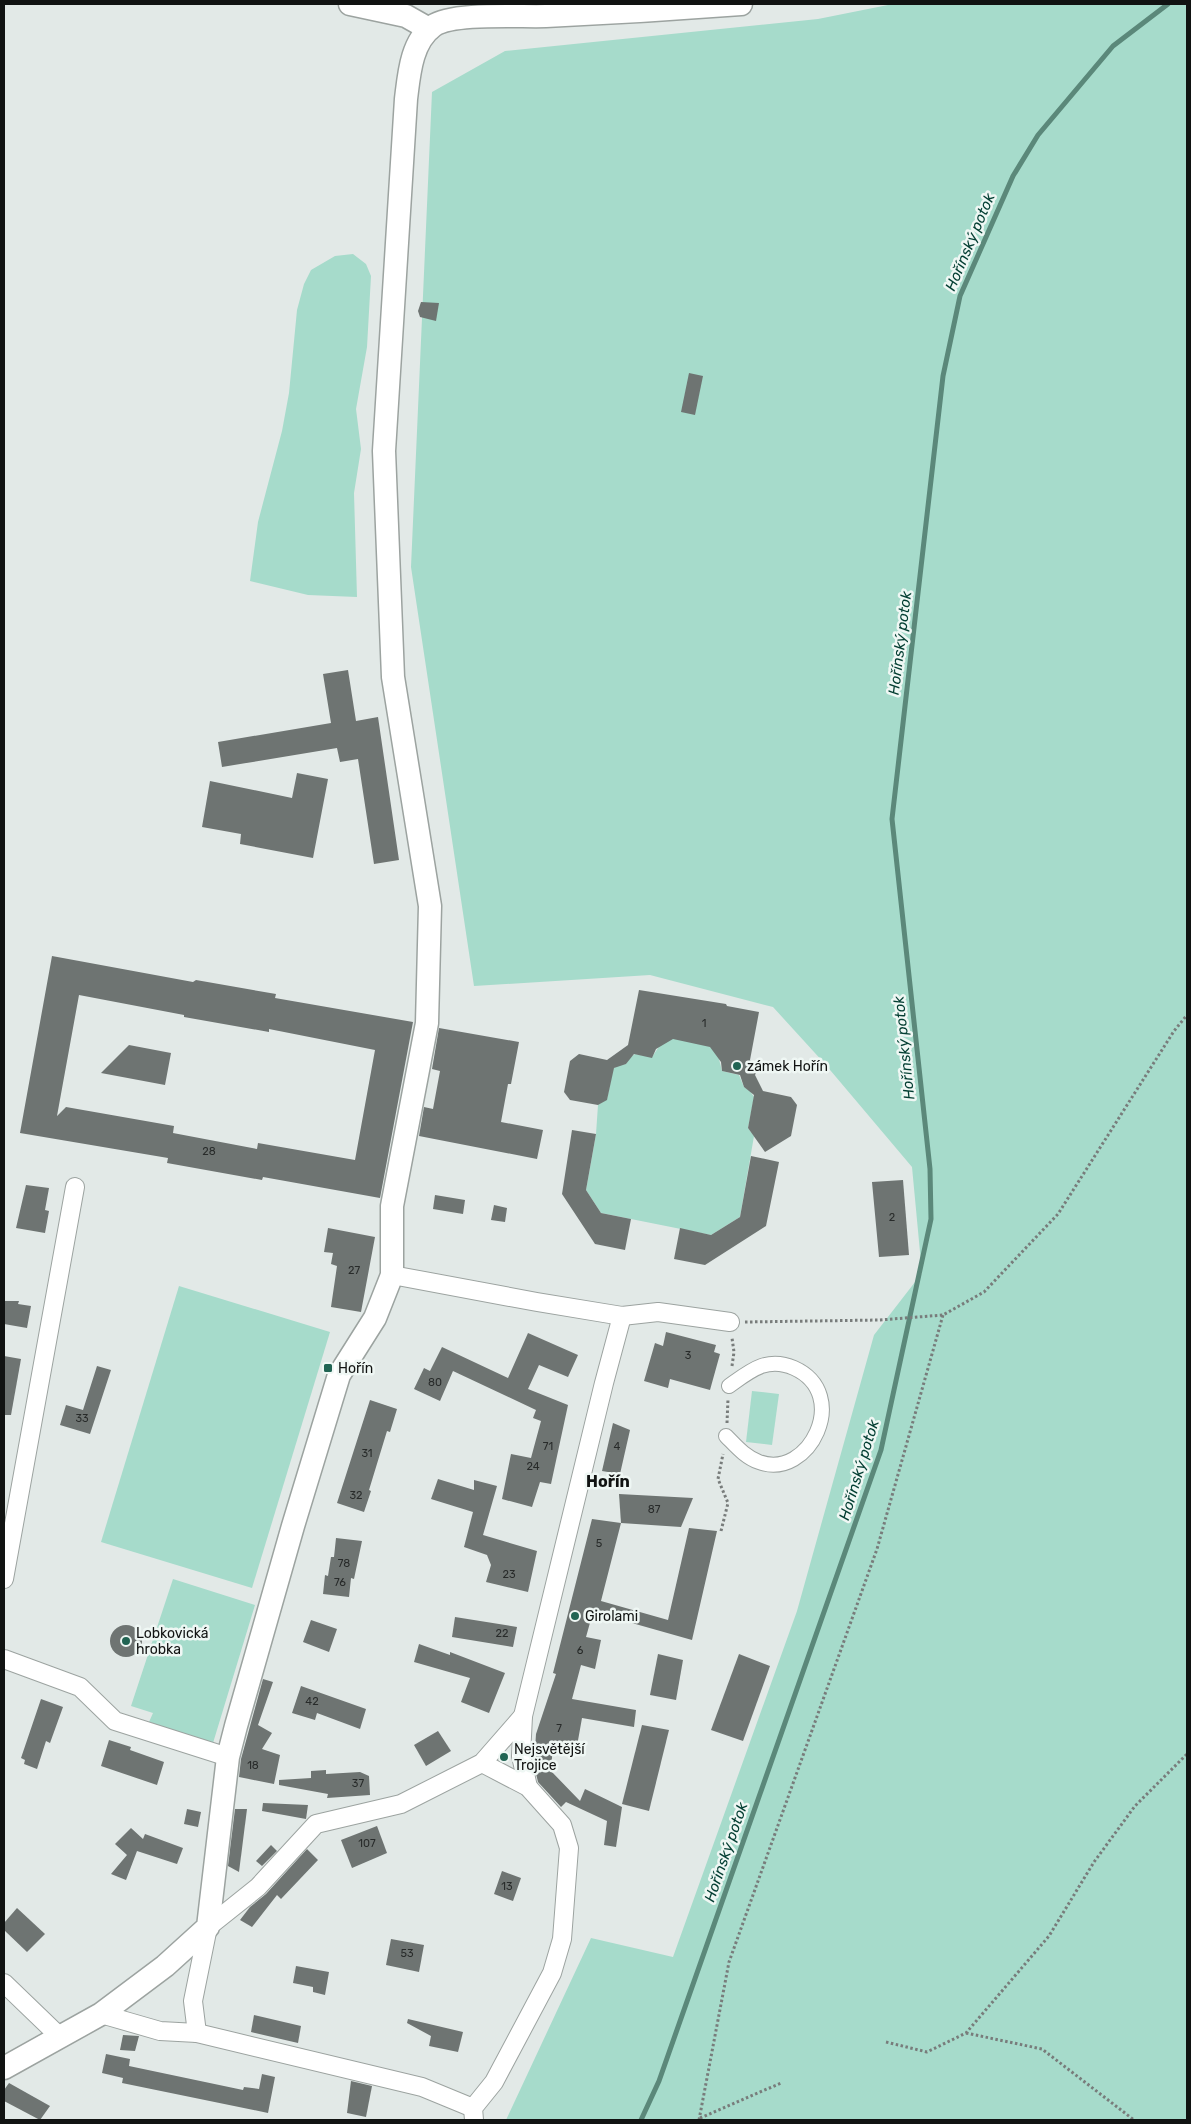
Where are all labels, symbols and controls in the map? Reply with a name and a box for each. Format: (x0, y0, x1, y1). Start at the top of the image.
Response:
water label: Hořínský potok (941, 190, 999, 294)
water label: Hořínský potok (885, 590, 915, 696)
water label: Hořínský potok (890, 995, 918, 1101)
house number: 1 (702, 1017, 706, 1030)
place label: zámek Hořín (747, 1058, 828, 1075)
marker: zámek Hořín (731, 1060, 743, 1072)
house number: 28 (202, 1145, 216, 1158)
house number: 2 (889, 1211, 895, 1224)
house number: 27 (348, 1264, 360, 1277)
house number: 3 (685, 1349, 692, 1362)
place label: Hořín (338, 1360, 373, 1377)
marker: Hořín (322, 1362, 334, 1374)
house number: 80 (428, 1376, 442, 1389)
house number: 33 (75, 1412, 89, 1425)
water label: Hořínský potok (835, 1417, 883, 1523)
house number: 71 (543, 1440, 553, 1453)
house number: 4 (614, 1440, 621, 1453)
house number: 31 (361, 1447, 373, 1460)
house number: 24 (526, 1460, 540, 1473)
district label: Hořín (586, 1472, 630, 1491)
house number: 32 (349, 1489, 363, 1502)
house number: 87 (648, 1503, 661, 1516)
house number: 5 (596, 1537, 603, 1550)
house number: 78 (338, 1557, 350, 1570)
house number: 23 (502, 1568, 516, 1581)
house number: 76 (334, 1576, 346, 1589)
place label: Girolami (585, 1608, 638, 1625)
marker: Girolami (569, 1610, 581, 1622)
place label: Lobkovická hrobka (136, 1625, 208, 1658)
house number: 22 (496, 1627, 508, 1640)
marker: Lobkovická hrobka (120, 1635, 132, 1647)
house number: 6 (577, 1644, 584, 1657)
house number: 42 (305, 1695, 319, 1708)
house number: 7 (556, 1722, 562, 1735)
place label: Nejsvětější Trojice (514, 1741, 585, 1774)
marker: Nejsvětější Trojice (498, 1751, 510, 1763)
house number: 18 (247, 1759, 259, 1772)
house number: 37 (352, 1777, 364, 1790)
water label: Hořínský potok (701, 1800, 752, 1904)
house number: 107 (358, 1837, 376, 1850)
house number: 13 (501, 1880, 513, 1893)
house number: 53 (400, 1947, 414, 1960)

